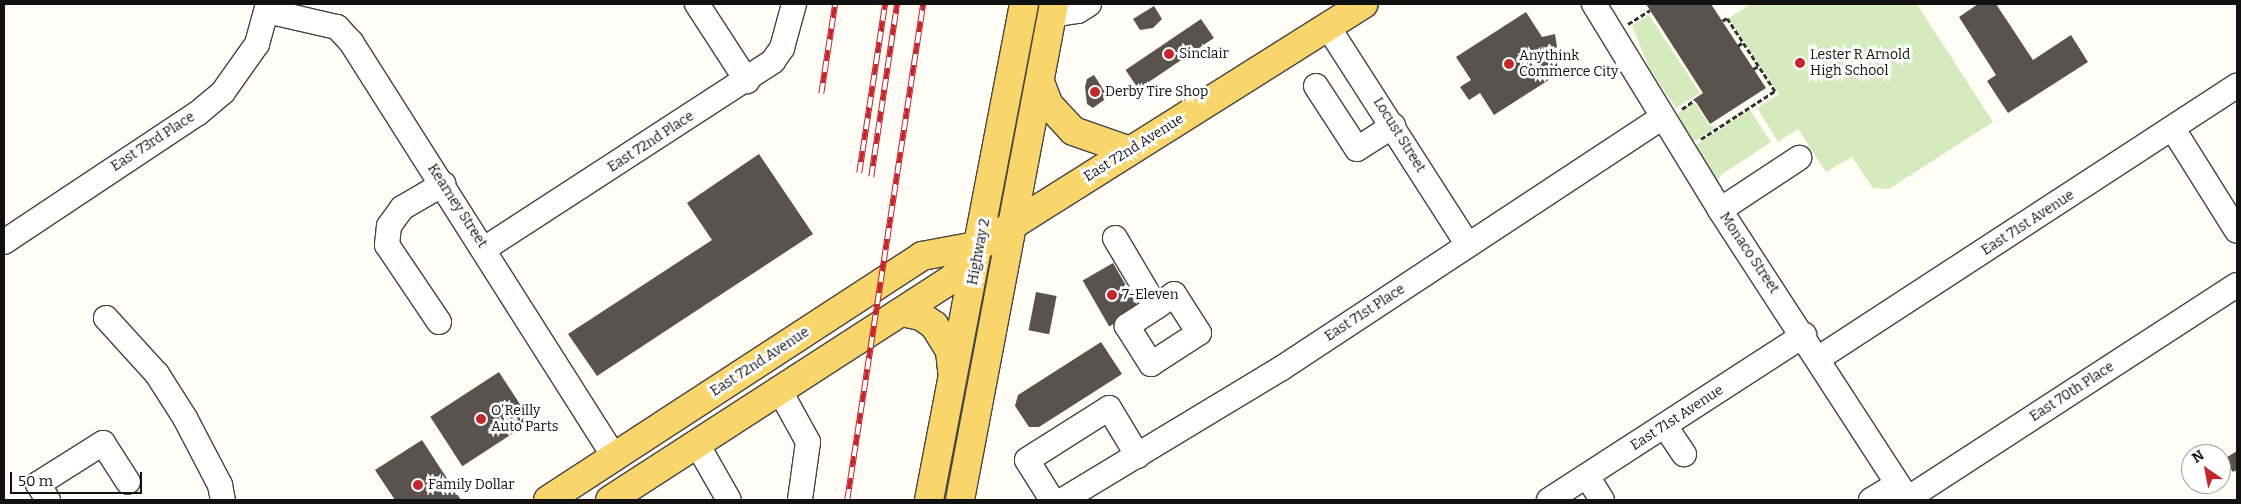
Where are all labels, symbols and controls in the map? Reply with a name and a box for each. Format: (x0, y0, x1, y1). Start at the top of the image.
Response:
place label: Sinclair (1179, 46, 1229, 62)
place label: Lester R Arnold High School (1810, 47, 1910, 80)
marker: Sinclair (1163, 48, 1175, 60)
place label: Anythink Commerce City (1519, 48, 1618, 80)
marker: Lester R Arnold High School (1794, 57, 1806, 69)
marker: Anythink Commerce City (1503, 58, 1515, 70)
place label: Derby Tire Shop (1105, 84, 1208, 100)
marker: Derby Tire Shop (1089, 86, 1101, 98)
street label: Locust Street (1369, 94, 1429, 176)
street label: East 72nd Place (605, 108, 697, 176)
street label: East 73rd Place (108, 109, 198, 175)
street label: East 72nd Avenue (1081, 111, 1187, 185)
street label: Kearney Street (424, 161, 490, 251)
street label: East 71st Avenue (1978, 187, 2078, 259)
street label: Monaco Street (1716, 209, 1782, 297)
street label: Highway 2 (964, 217, 994, 287)
street label: East 71st Place (1322, 281, 1408, 345)
place label: 7-Eleven (1122, 287, 1179, 303)
marker: 7-Eleven (1106, 289, 1118, 301)
street label: East 72nd Avenue (707, 324, 813, 400)
street label: East 70th Place (2027, 359, 2117, 425)
street label: East 71st Avenue (1627, 382, 1727, 454)
place label: O'Reilly Auto Parts (491, 403, 558, 436)
marker: O'Reilly Auto Parts (475, 413, 487, 425)
north arrow (2181, 444, 2231, 494)
text: N (2189, 447, 2207, 467)
scale bar (12, 462, 145, 494)
text: 50 m (18, 472, 53, 490)
place label: Family Dollar (428, 477, 514, 493)
marker: Family Dollar (412, 479, 424, 491)

